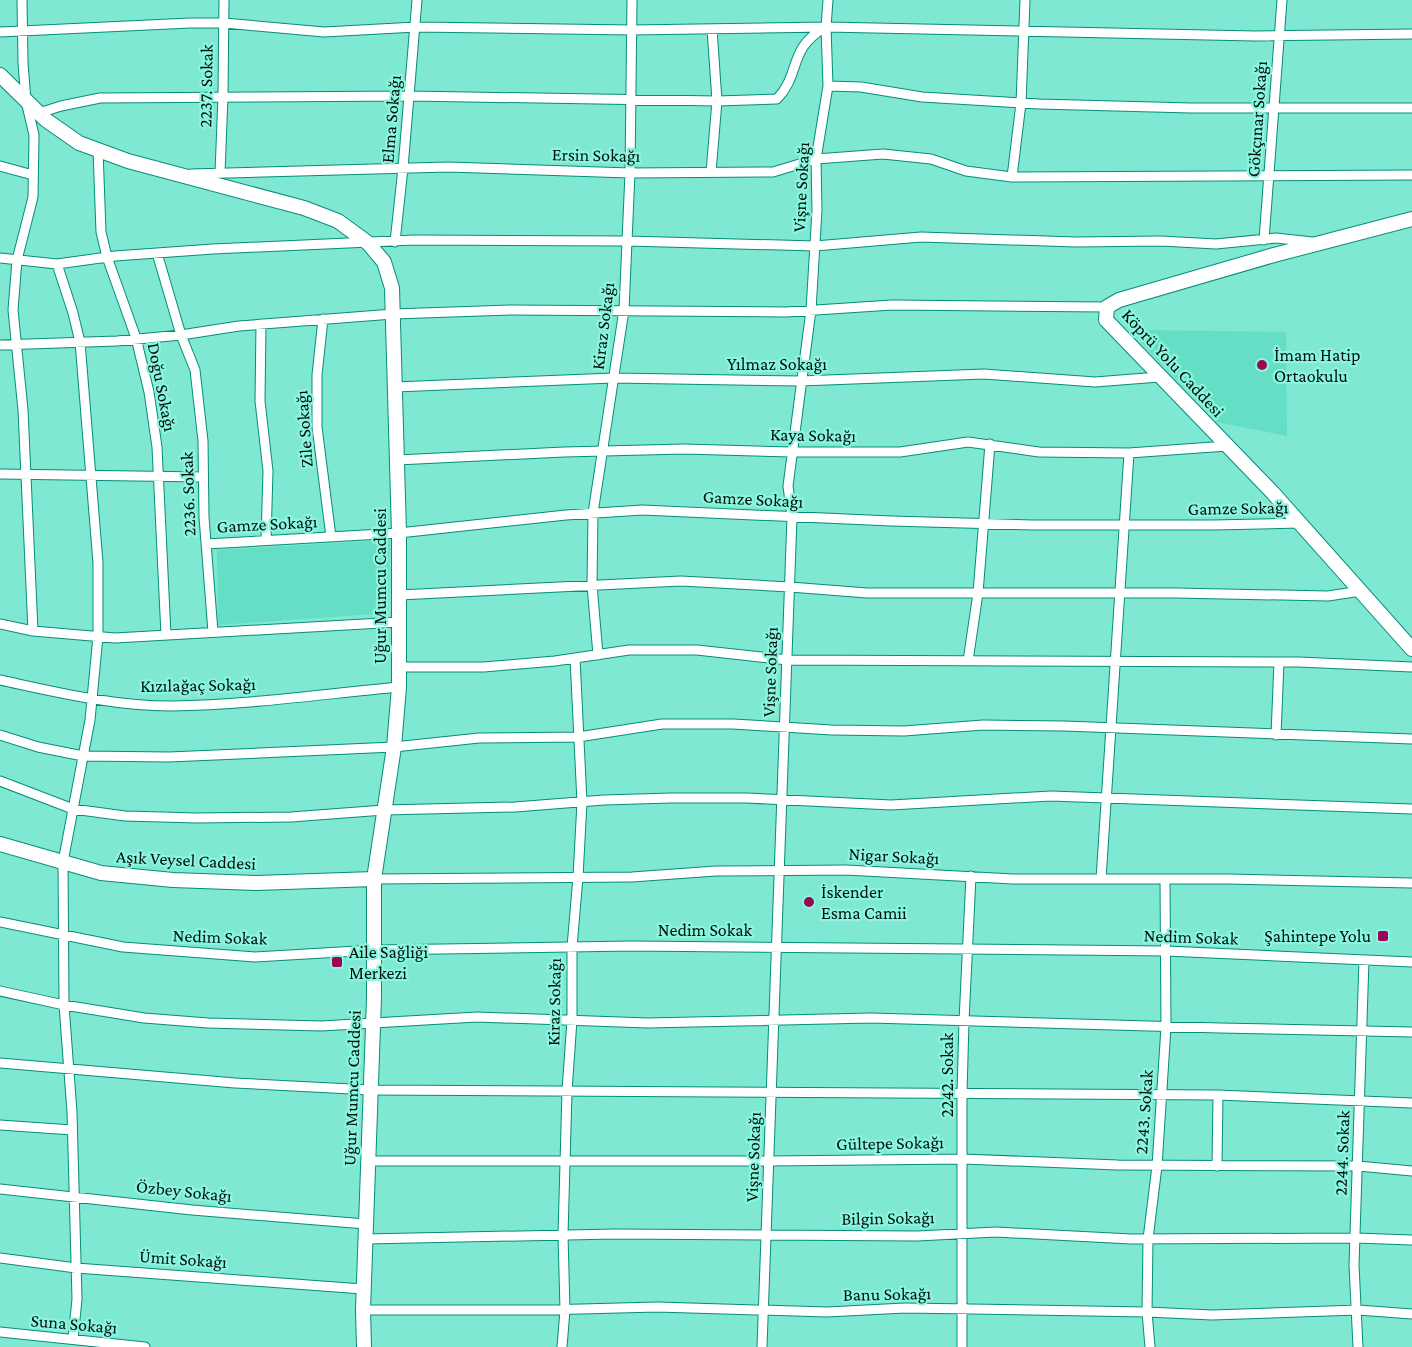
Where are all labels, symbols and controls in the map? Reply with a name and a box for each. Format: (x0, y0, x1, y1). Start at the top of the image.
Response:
street label: 2237. Sokak (195, 44, 217, 128)
street label: Gökçınar Sokağı (1243, 60, 1271, 178)
street label: Elma Sokağı (377, 74, 405, 164)
street label: Vişne Sokağı (789, 141, 813, 233)
street label: Ersin Sokağı (552, 144, 641, 166)
street label: Kiraz Sokağı (588, 281, 618, 371)
street label: Köprü Yolu Caddesi (1118, 305, 1228, 421)
street label: Doğu Sokağı (144, 341, 180, 433)
place label: İmam Hatip Ortaokulu (1274, 345, 1360, 386)
street label: Yılmaz Sokağı (727, 354, 827, 374)
marker: İmam Hatip Ortaokulu (1255, 358, 1269, 372)
street label: Zile Sokağı (291, 389, 317, 468)
street label: Kaya Sokağı (770, 424, 856, 446)
street label: 2236. Sokak (177, 451, 199, 537)
street label: Gamze Sokağı (702, 486, 804, 512)
street label: Gamze Sokağı (1187, 497, 1289, 519)
street label: Uğur Mumcu Caddesi (370, 508, 390, 664)
street label: Gamze Sokağı (216, 511, 318, 537)
street label: Vişne Sokağı (758, 626, 782, 717)
street label: Kızılağaç Sokağı (140, 674, 256, 696)
street label: Nigar Sokağı (848, 844, 940, 868)
street label: Aşık Veysel Caddesi (116, 846, 257, 874)
place label: İskender Esma Camii (821, 882, 907, 923)
marker: İskender Esma Camii (802, 895, 816, 909)
street label: Nedim Sokak (658, 920, 753, 940)
street label: Nedim Sokak (172, 925, 268, 949)
street label: Nedim Sokak (1143, 925, 1239, 949)
place label: Şahintepe Yolu (1264, 926, 1371, 946)
marker: Şahintepe Yolu (1376, 929, 1390, 943)
place label: Aile Sağliği Merkezi (349, 942, 429, 983)
marker: Aile Sağliği Merkezi (330, 955, 344, 969)
street label: Kiraz Sokağı (543, 958, 565, 1046)
street label: Uğur Mumcu Caddesi (339, 1009, 365, 1166)
street label: 2242. Sokak (937, 1032, 957, 1117)
street label: 2243. Sokak (1131, 1069, 1157, 1155)
street label: 2244. Sokak (1331, 1109, 1354, 1196)
street label: Vişne Sokağı (741, 1111, 765, 1202)
street label: Gültepe Sokağı (836, 1132, 944, 1154)
street label: Özbey Sokağı (135, 1176, 233, 1206)
street label: Bilgin Sokağı (841, 1207, 935, 1229)
street label: Ümit Sokağı (139, 1246, 228, 1272)
street label: Banu Sokağı (843, 1283, 932, 1305)
street label: Suna Sokağı (30, 1310, 118, 1338)

